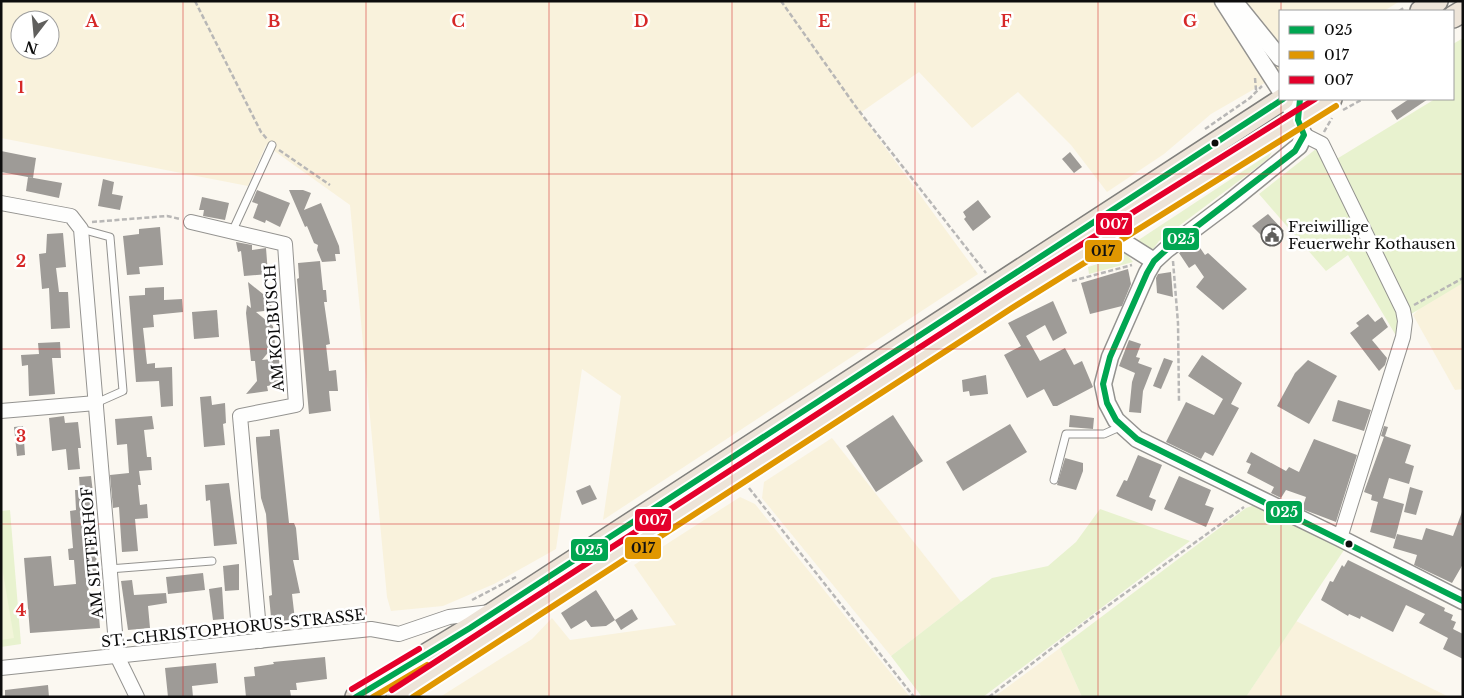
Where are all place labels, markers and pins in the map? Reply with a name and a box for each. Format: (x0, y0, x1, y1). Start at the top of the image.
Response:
unlabelled marker (1210, 138, 1220, 148)
place label: Freiwillige Feuerwehr Kothausen (1288, 217, 1456, 253)
public building icon: Freiwillige Feuerwehr Kothausen (1260, 223, 1284, 247)
unlabelled marker (1344, 539, 1354, 549)

